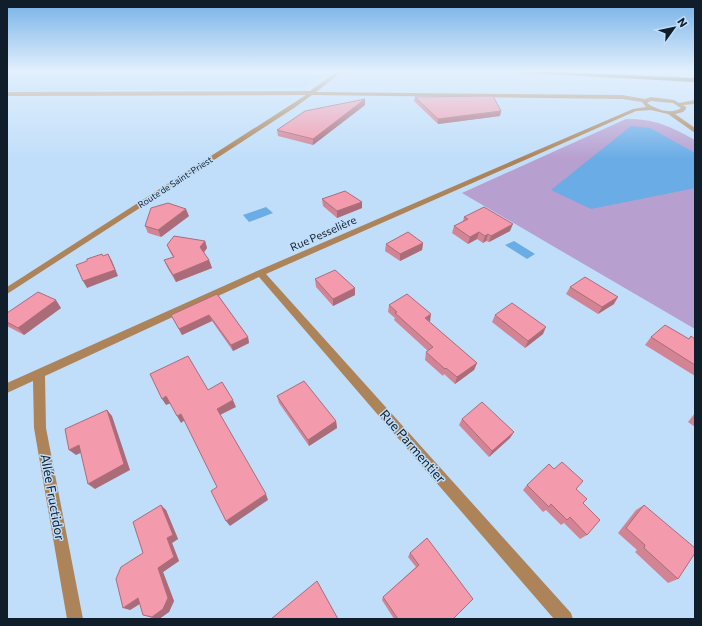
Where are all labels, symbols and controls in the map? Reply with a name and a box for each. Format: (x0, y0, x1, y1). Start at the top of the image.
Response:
north arrow (654, 8, 694, 48)
text: N (675, 15, 691, 29)
street label: Route de Saint-Priest (136, 154, 215, 210)
street label: Rue Pesselière (288, 213, 358, 253)
street label: Rue Parmentier (377, 406, 449, 486)
street label: Allée Fructidor (38, 453, 68, 541)

